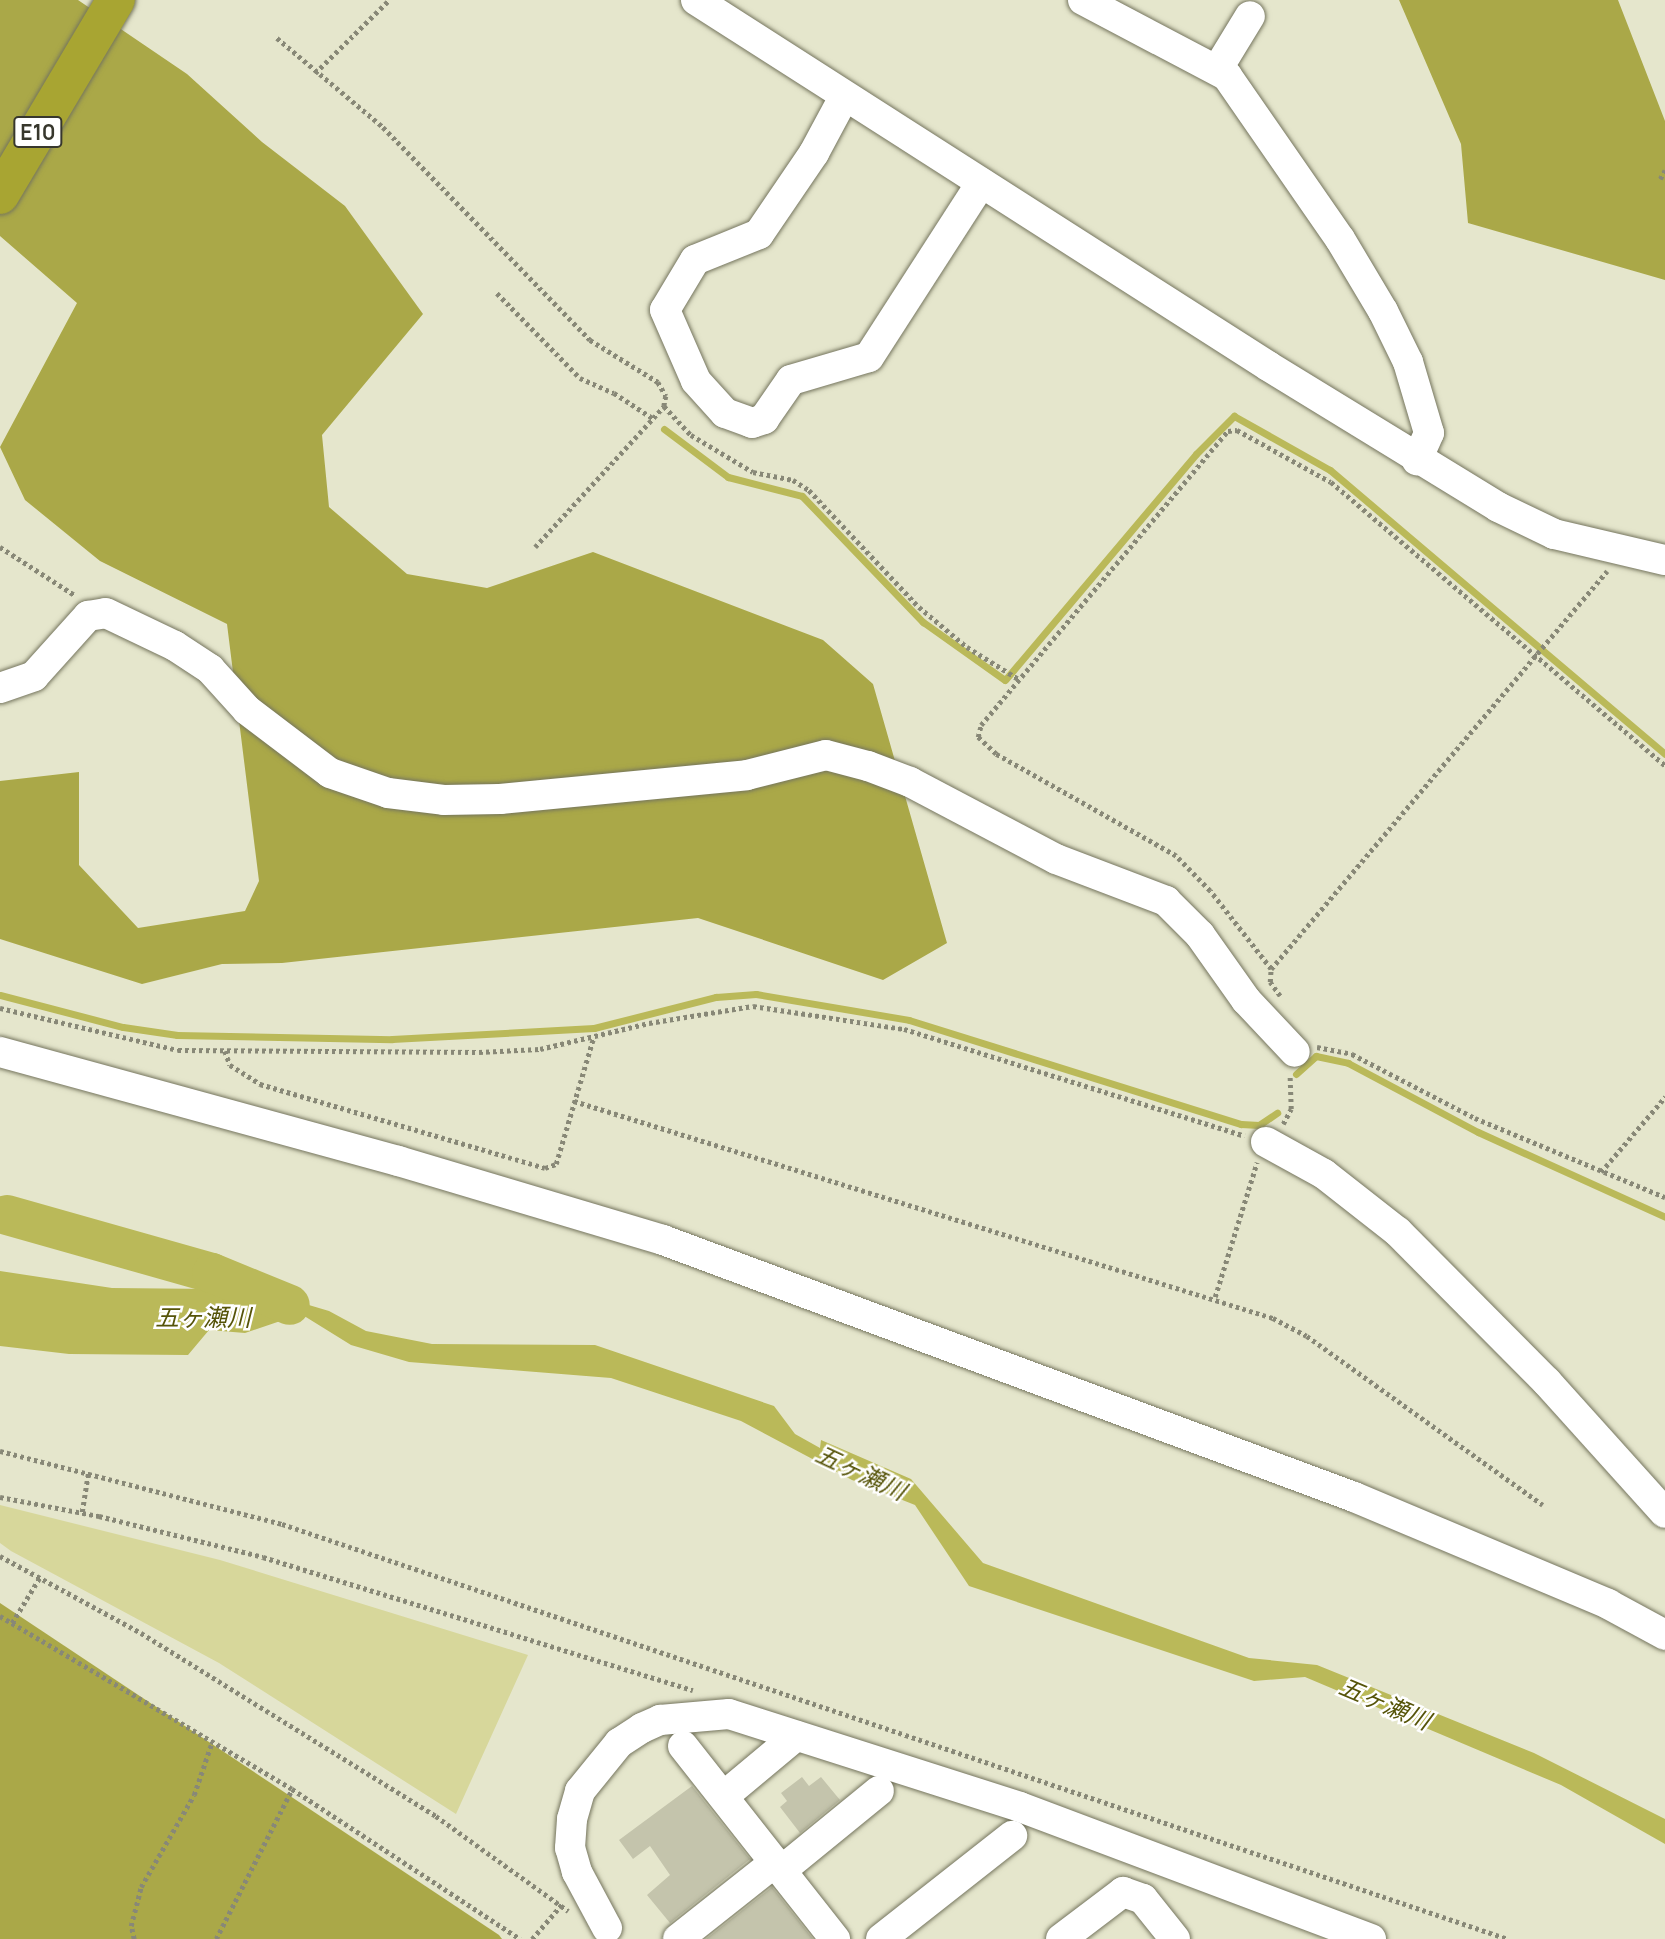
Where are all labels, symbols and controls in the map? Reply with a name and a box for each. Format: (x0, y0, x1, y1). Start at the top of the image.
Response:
road number: E10 (12, 114, 64, 150)
water label: 五ヶ瀬川 (155, 1303, 251, 1331)
water label: 五ヶ瀬川 (811, 1439, 911, 1505)
water label: 五ヶ瀬川 (1335, 1671, 1435, 1735)

